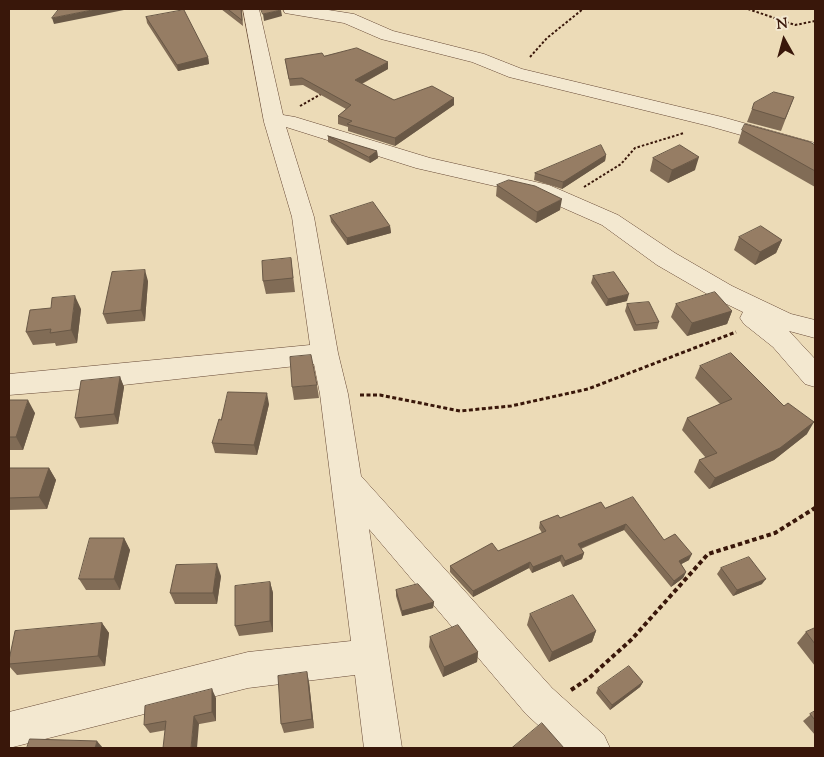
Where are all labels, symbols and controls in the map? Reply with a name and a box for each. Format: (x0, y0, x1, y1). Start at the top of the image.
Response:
north arrow (759, 15, 809, 65)
text: N (775, 15, 789, 36)

